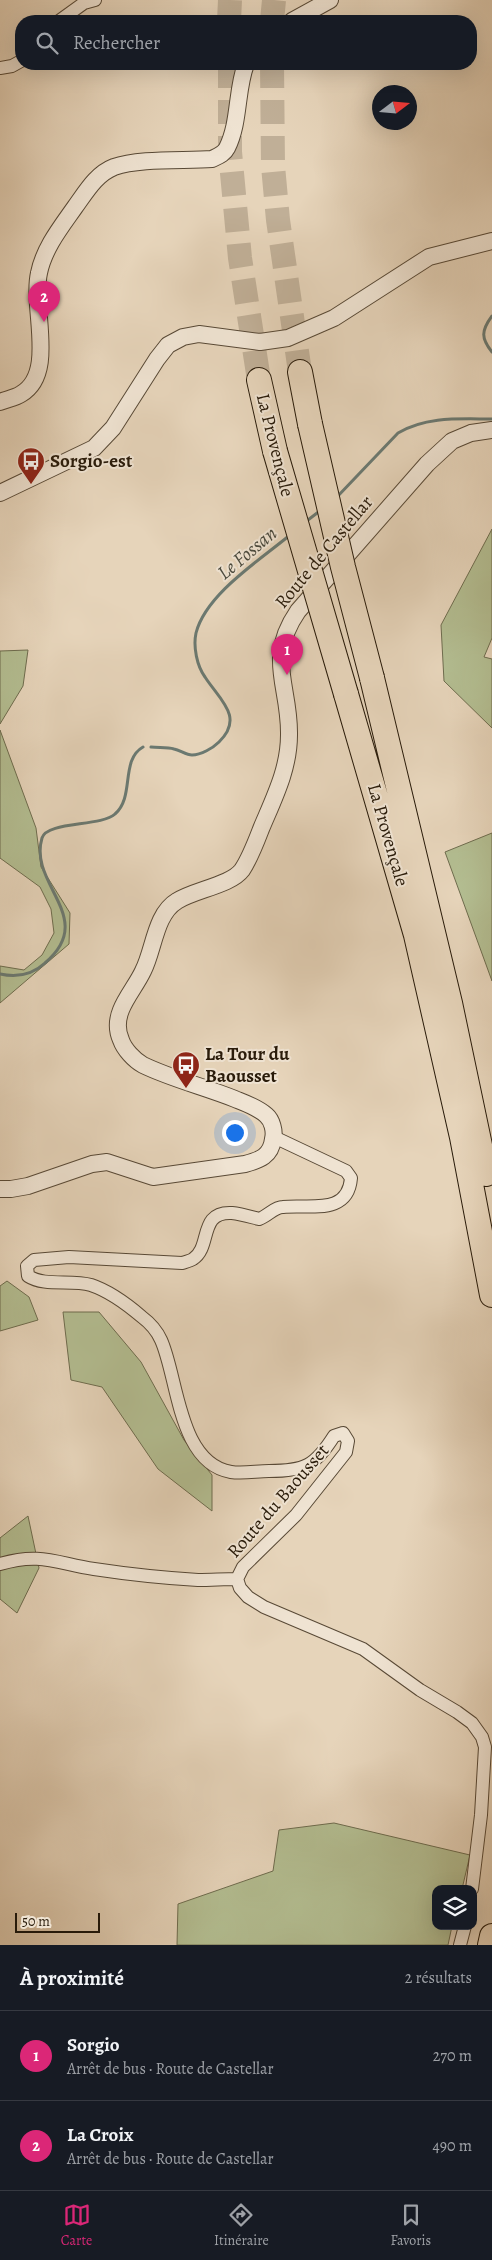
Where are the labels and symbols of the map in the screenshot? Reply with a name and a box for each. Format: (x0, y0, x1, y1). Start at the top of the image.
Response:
north arrow (372, 85, 417, 130)
pin: 2 (28, 281, 60, 322)
street label: La Provençale (250, 391, 300, 499)
bus stop icon: Sorgio-est (16, 446, 46, 485)
place label: Sorgio-est (50, 448, 133, 474)
street label: Route de Castellar (269, 490, 379, 614)
water label: Le Fossan (211, 520, 283, 586)
pin: 1 (271, 634, 303, 675)
street label: La Provençale (361, 781, 415, 889)
place label: La Tour du Baousset (205, 1041, 290, 1089)
bus stop icon: La Tour du Baousset (171, 1050, 201, 1089)
your location (222, 1120, 248, 1146)
street label: Route du Baousset (221, 1438, 335, 1564)
scale bar (15, 1910, 100, 1933)

